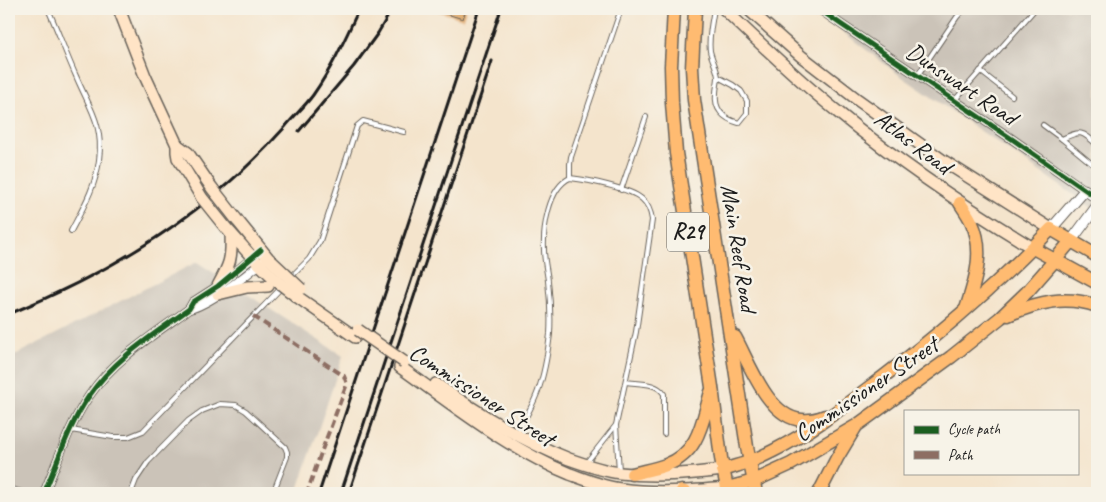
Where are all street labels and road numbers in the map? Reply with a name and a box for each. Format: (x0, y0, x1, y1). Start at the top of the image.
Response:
street label: Dunswart Road (901, 36, 1026, 134)
street label: Atlas Road (868, 103, 960, 183)
street label: Main Reef Road (714, 182, 764, 317)
road number: R29 (667, 212, 709, 252)
street label: Commissioner Street (788, 328, 946, 448)
street label: Commissioner Street (404, 337, 563, 455)

